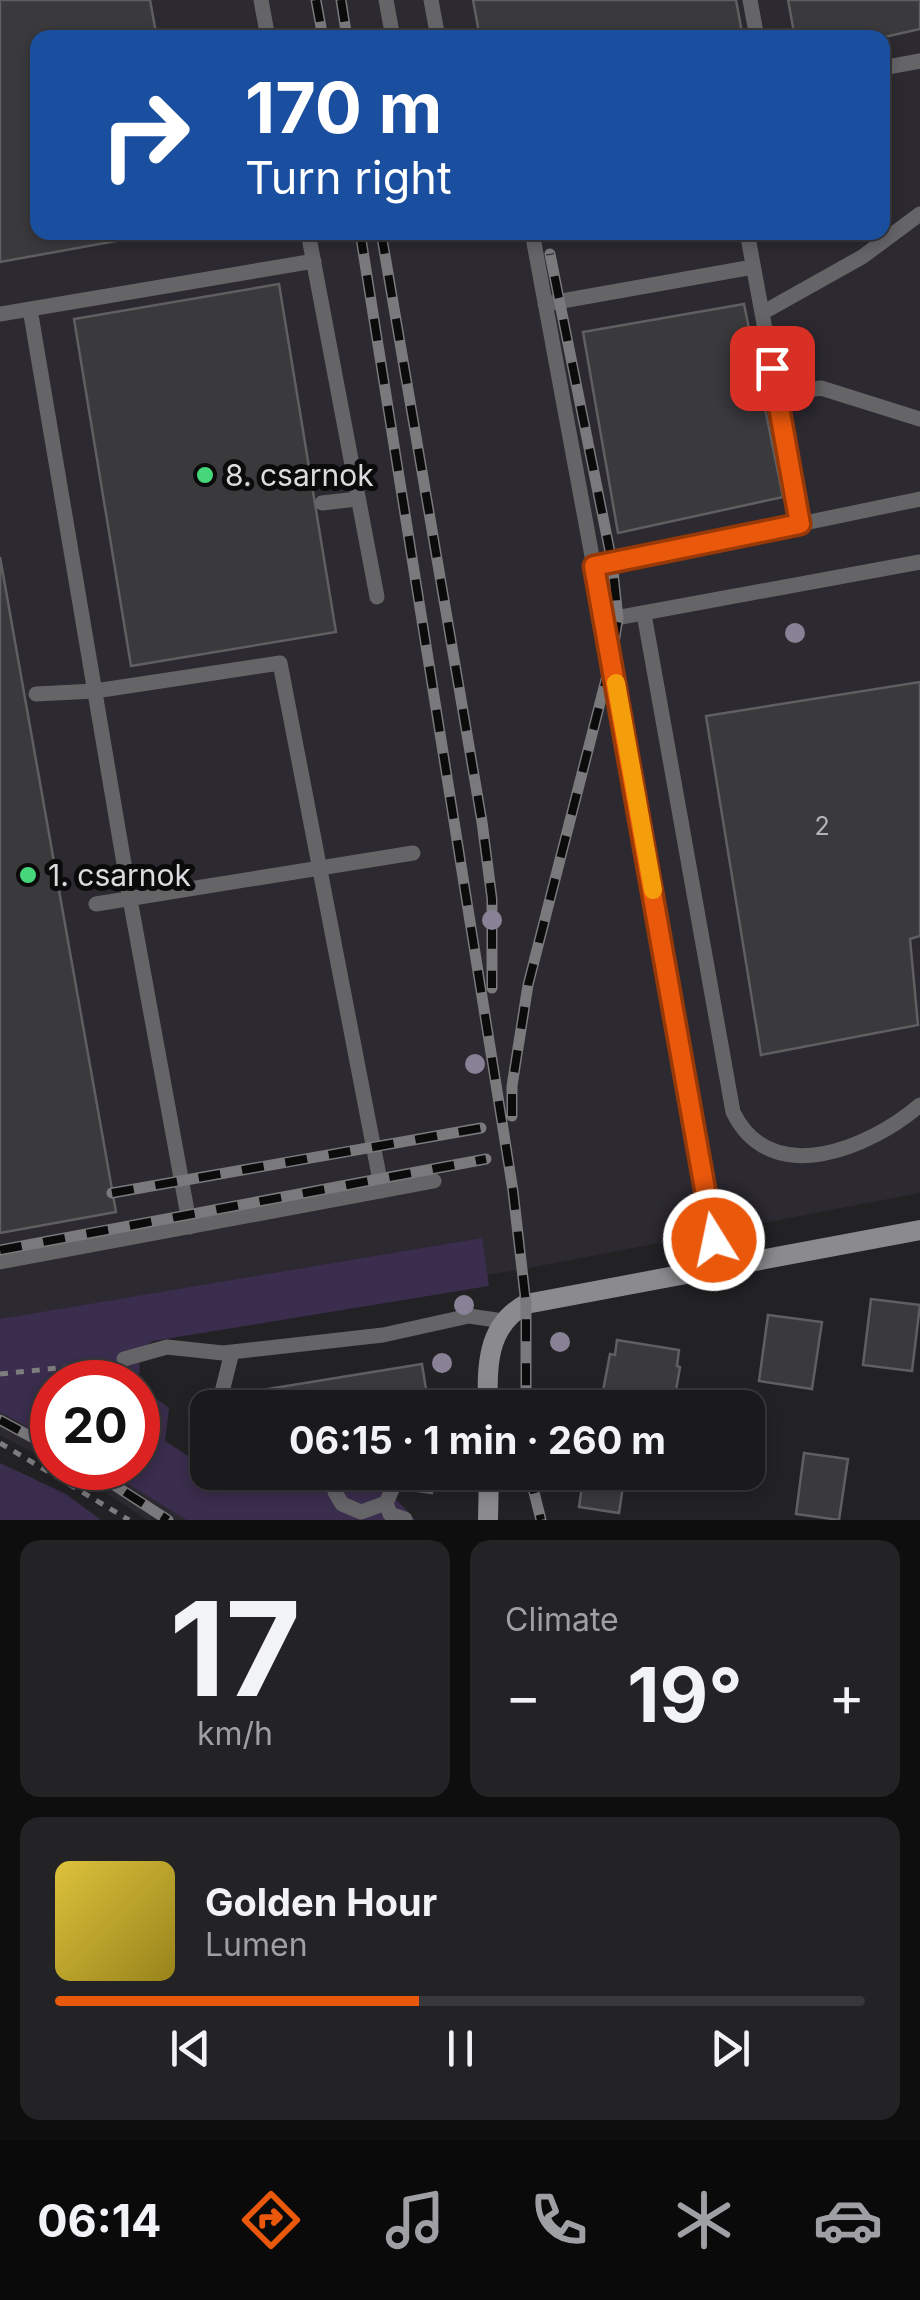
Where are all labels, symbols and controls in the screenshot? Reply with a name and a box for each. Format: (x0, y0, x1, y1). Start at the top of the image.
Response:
text: 170 m (245, 65, 442, 150)
icon: right (80, 70, 210, 200)
text: Turn right (245, 150, 452, 205)
pin (730, 326, 815, 411)
icon: arrive (745, 341, 800, 396)
place label: 8. csarnok (225, 457, 374, 493)
marker: 8. csarnok (194, 464, 216, 486)
house number: 2 (814, 811, 830, 841)
place label: 1. csarnok (48, 857, 192, 893)
marker: 1. csarnok (17, 864, 39, 886)
position arrow (662, 1188, 766, 1292)
speed limit sign: 20 (30, 1360, 160, 1490)
text: 06:15 · 1 min · 260 m (289, 1417, 666, 1463)
text: 17 (169, 1570, 301, 1727)
text: Climate (505, 1600, 619, 1639)
text: 19° (627, 1649, 743, 1740)
text: − (505, 1663, 541, 1729)
text: + (829, 1663, 865, 1729)
text: km/h (197, 1714, 273, 1753)
text: Golden Hour (205, 1879, 437, 1925)
text: Lumen (205, 1925, 308, 1964)
icon: previous (163, 2021, 218, 2076)
icon: pause (433, 2021, 488, 2076)
icon: next (703, 2021, 758, 2076)
icon: directions (236, 2185, 306, 2255)
icon: music (380, 2185, 450, 2255)
icon: phone (524, 2185, 594, 2255)
icon: climate (669, 2185, 739, 2255)
icon: car (813, 2185, 883, 2255)
text: 06:14 (37, 2193, 162, 2248)

